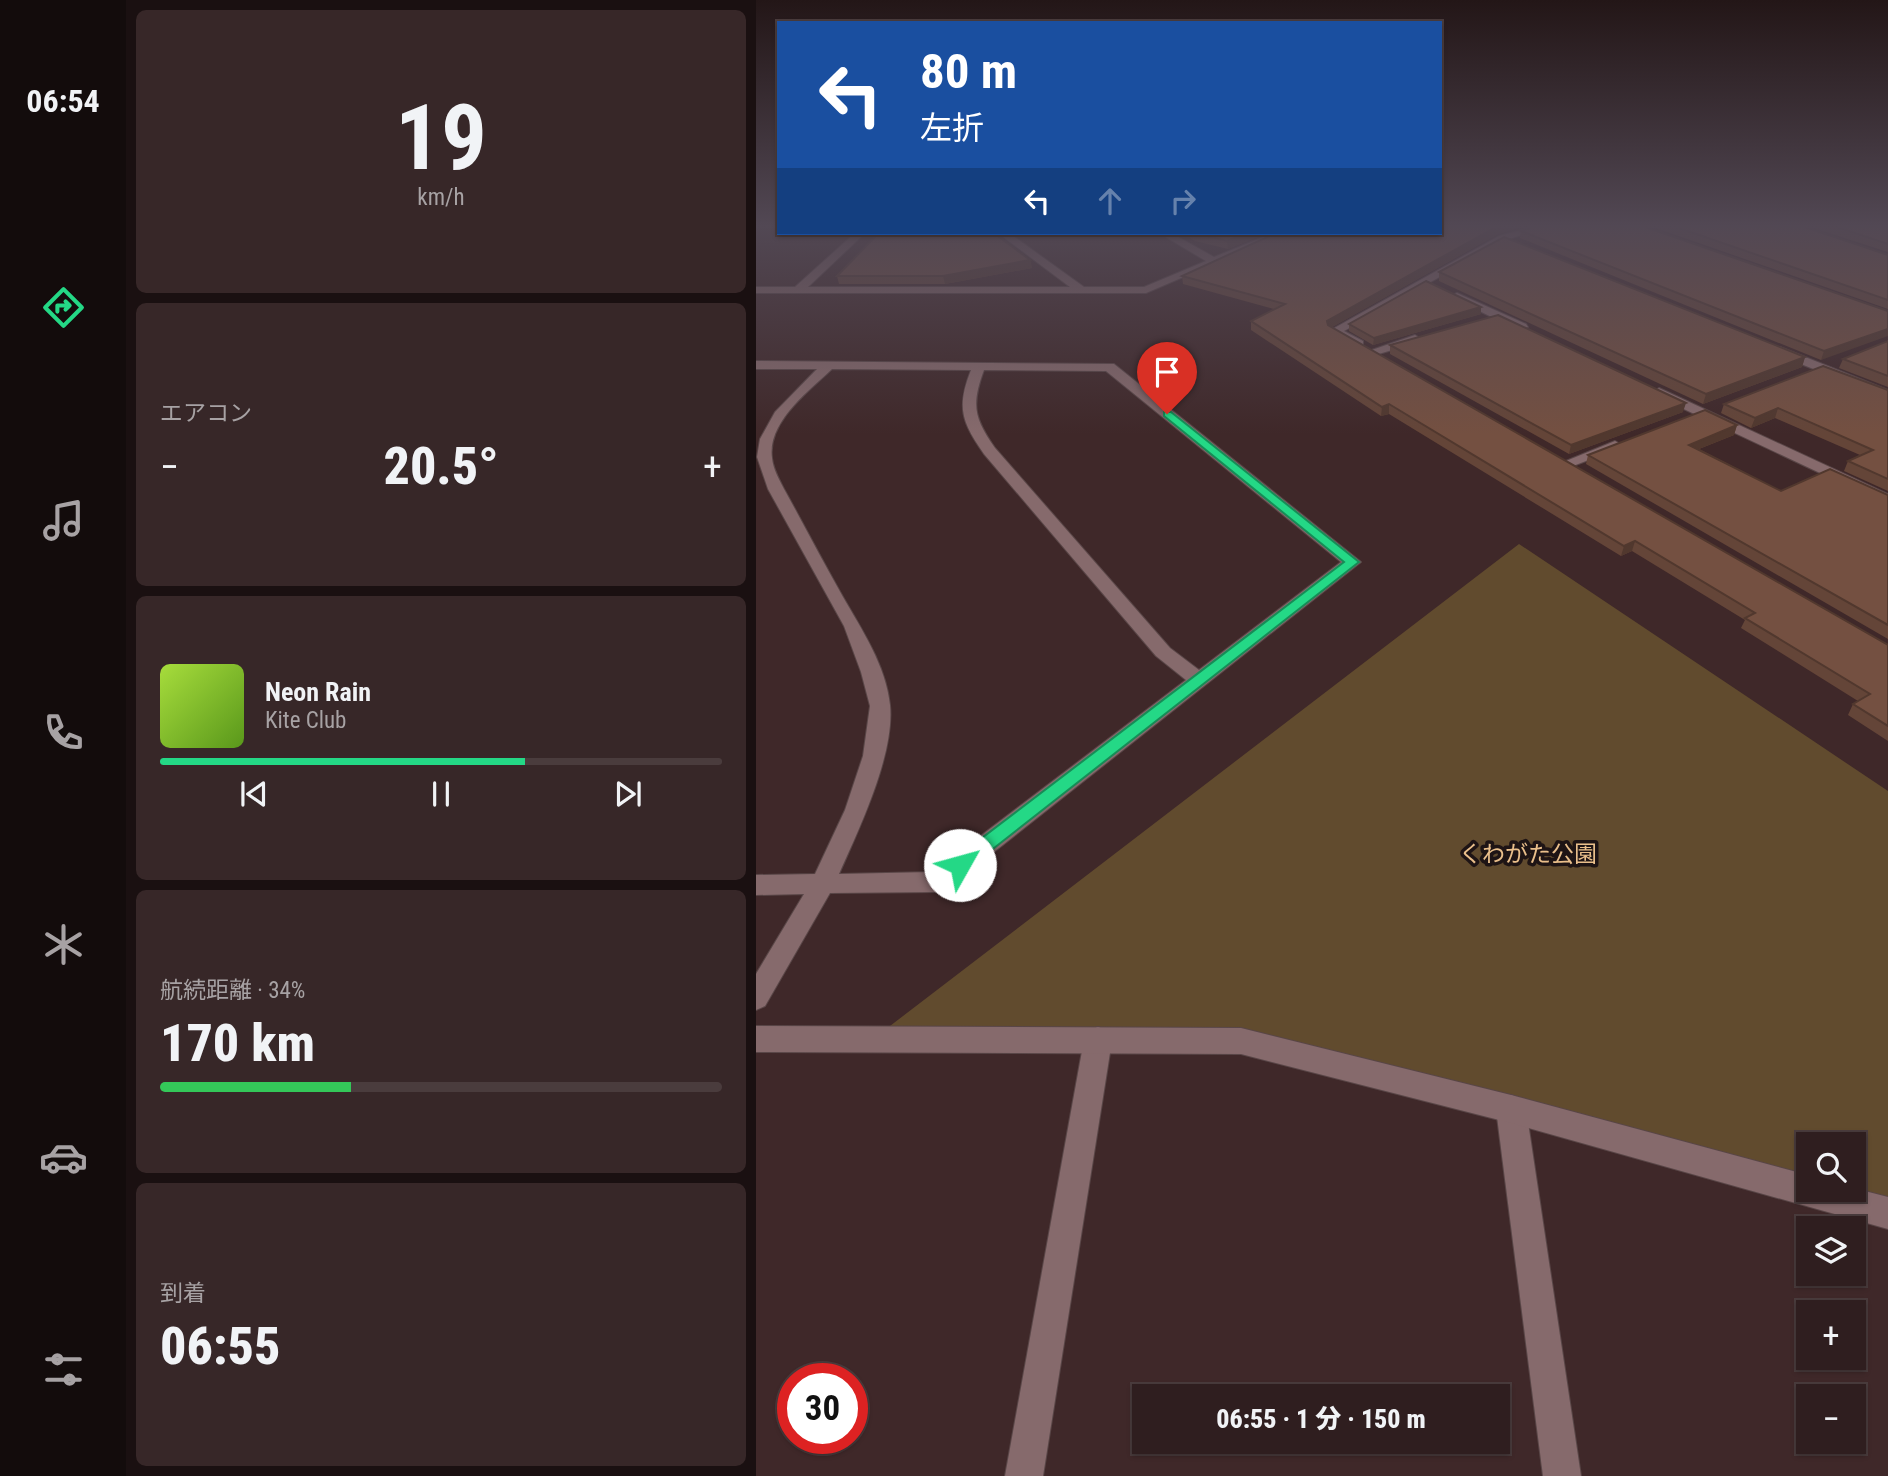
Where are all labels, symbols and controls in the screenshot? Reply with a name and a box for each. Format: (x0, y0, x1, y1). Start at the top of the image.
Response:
text: 80 m (920, 43, 1017, 100)
icon: left (805, 49, 896, 140)
text: 06:54 (26, 82, 100, 120)
text: 19 (395, 85, 487, 191)
text: 左折 (920, 109, 984, 147)
icon: left (1018, 182, 1056, 220)
icon: ahead (1091, 182, 1129, 220)
icon: right (1164, 182, 1202, 220)
text: km/h (417, 184, 465, 211)
icon: directions (39, 283, 88, 332)
pin (1137, 342, 1197, 414)
icon: arrive (1148, 353, 1186, 391)
text: エアコン (160, 400, 252, 427)
text: 20.5° (383, 436, 499, 497)
text: − (160, 445, 179, 489)
text: + (703, 445, 722, 489)
icon: music (39, 496, 88, 545)
text: Neon Rain (265, 677, 371, 707)
text: Kite Club (265, 707, 346, 734)
icon: phone (39, 708, 88, 757)
icon: previous (235, 775, 273, 813)
icon: pause (422, 775, 460, 813)
icon: next (609, 775, 647, 813)
position arrow (923, 828, 997, 902)
park label: くわがた公園 (1459, 841, 1597, 868)
icon: climate (39, 920, 88, 969)
text: 航続距離 · 34% (160, 977, 305, 1004)
text: 170 km (160, 1013, 315, 1074)
map controls (1796, 1132, 1866, 1454)
button: search (1796, 1132, 1866, 1202)
icon: car (39, 1133, 88, 1182)
button: layers (1796, 1216, 1866, 1286)
text: 到着 (160, 1280, 206, 1307)
button: + (1796, 1300, 1866, 1370)
text: 06:55 (160, 1316, 280, 1377)
icon: filters (39, 1345, 88, 1394)
speed limit sign: 30 (777, 1363, 868, 1454)
button: − (1796, 1384, 1866, 1454)
text: 06:55 · 1 分 · 150 m (1216, 1404, 1426, 1434)

